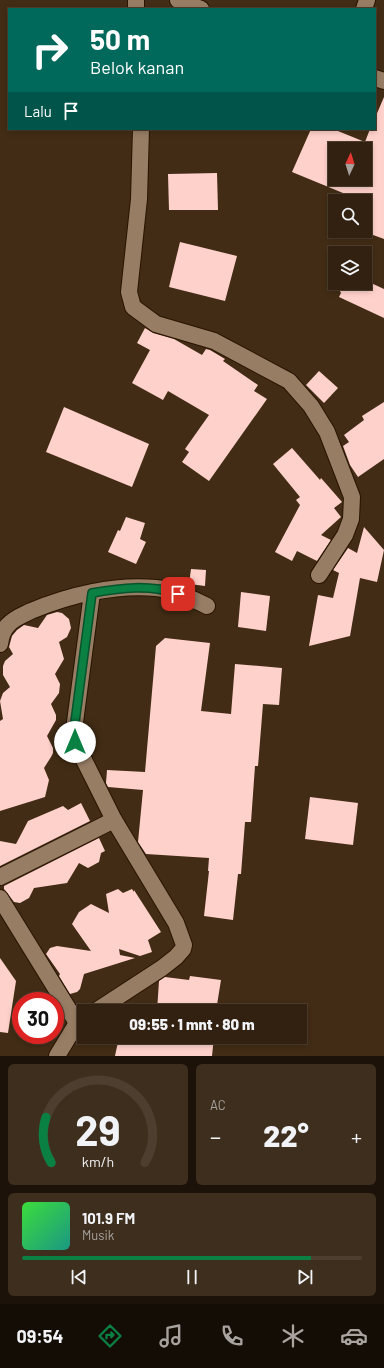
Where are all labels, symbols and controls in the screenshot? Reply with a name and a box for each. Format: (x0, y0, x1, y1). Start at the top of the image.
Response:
text: 50 m (90, 22, 150, 56)
icon: right (24, 24, 76, 76)
text: Belok kanan (90, 56, 184, 78)
icon: arrive (60, 100, 82, 122)
text: Lalu (24, 102, 52, 120)
north arrow (328, 142, 372, 186)
map controls (328, 142, 372, 290)
button: search (328, 194, 372, 238)
button: layers (328, 246, 372, 290)
pin (161, 577, 195, 611)
icon: arrive (167, 583, 189, 605)
position arrow (54, 721, 96, 763)
speed limit sign: 30 (12, 992, 64, 1044)
text: 09:55 · 1 mnt · 80 m (129, 1015, 255, 1033)
text: AC (210, 1097, 226, 1113)
text: 29 (75, 1103, 121, 1153)
text: 22° (263, 1117, 309, 1153)
text: − (210, 1123, 221, 1149)
text: + (351, 1123, 362, 1149)
text: km/h (82, 1152, 114, 1169)
text: 101.9 FM (82, 1209, 135, 1227)
text: Musik (82, 1227, 114, 1243)
icon: previous (68, 1266, 90, 1288)
icon: pause (181, 1266, 203, 1288)
icon: next (294, 1266, 316, 1288)
icon: directions (96, 1322, 124, 1350)
icon: music (157, 1322, 185, 1350)
icon: phone (218, 1322, 246, 1350)
icon: climate (279, 1322, 307, 1350)
icon: car (340, 1322, 368, 1350)
text: 09:54 (16, 1325, 63, 1347)

